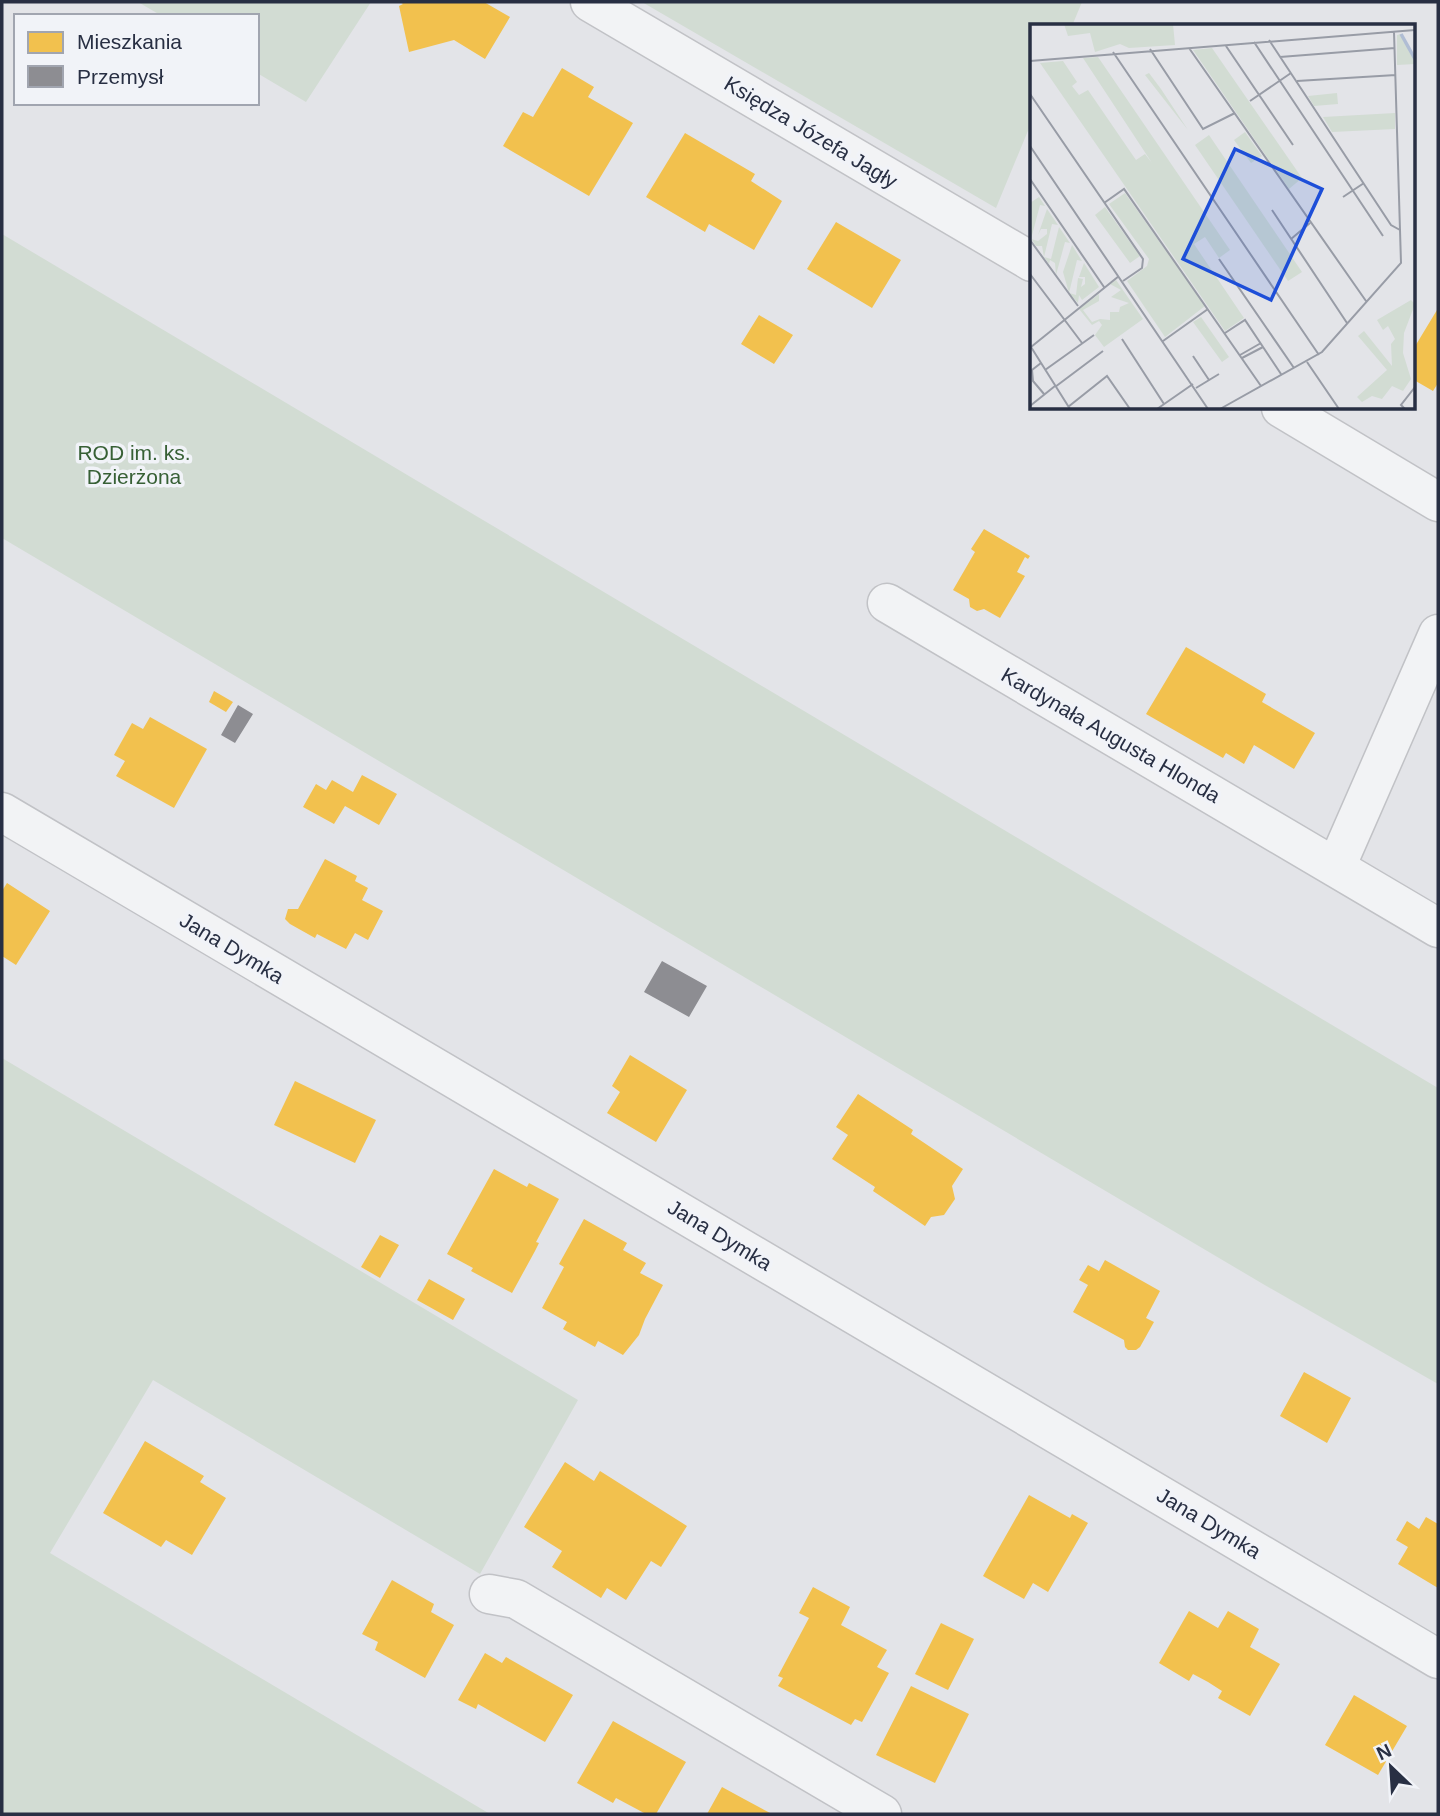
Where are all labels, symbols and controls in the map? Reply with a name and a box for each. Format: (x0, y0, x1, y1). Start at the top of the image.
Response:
legend (14, 14, 259, 105)
inset map (1030, 24, 1416, 410)
text: Mieszkania (77, 30, 182, 53)
text: Przemysł (77, 65, 164, 88)
street label: Księdza Józefa Jagły (721, 71, 902, 193)
park label: ROD im. ks. Dzierżona (77, 441, 191, 488)
street label: Kardynała Augusta Hlonda (998, 663, 1225, 807)
street label: Jana Dymka (176, 908, 288, 988)
street label: Jana Dymka (664, 1195, 776, 1275)
street label: Jana Dymka (1153, 1483, 1265, 1563)
north arrow (1356, 1732, 1426, 1802)
text: N (1373, 1740, 1395, 1764)

